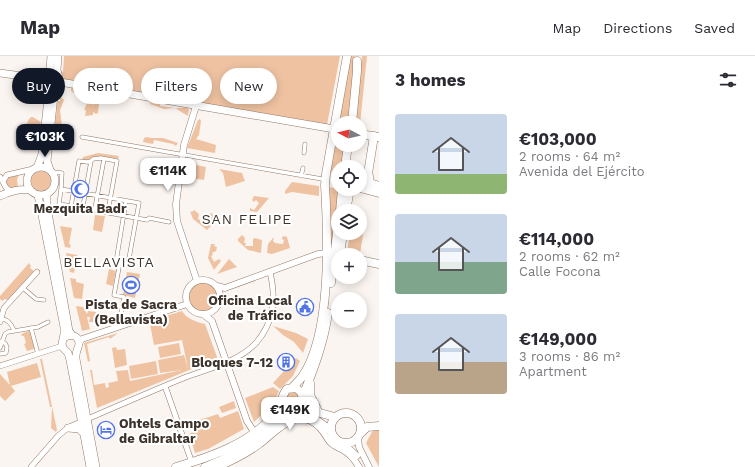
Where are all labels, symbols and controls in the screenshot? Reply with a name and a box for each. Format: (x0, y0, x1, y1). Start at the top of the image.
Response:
text: Map (20, 16, 60, 39)
text: Map (553, 20, 581, 36)
text: Directions (603, 20, 672, 36)
text: Saved (694, 20, 735, 36)
chip: Buy (12, 68, 65, 104)
chip: Rent (73, 68, 133, 104)
chip: Filters (141, 68, 212, 104)
chip: New (220, 68, 277, 104)
icon: filters (717, 69, 739, 91)
text: 3 homes (395, 70, 466, 90)
north arrow (331, 116, 367, 152)
map controls (331, 116, 367, 328)
pin: €103K (17, 124, 73, 158)
text: €103K (25, 129, 65, 144)
text: €103,000 (519, 129, 597, 149)
icon: home (427, 130, 475, 178)
text: 2 rooms · 64 m² (519, 149, 620, 164)
pin: €114K (140, 158, 196, 192)
button: locate (331, 160, 367, 196)
text: €114K (149, 163, 187, 178)
text: Avenida del Ejército (519, 164, 645, 179)
mosque icon: Mezquita Badr (70, 179, 90, 199)
place label: Mezquita Badr (34, 201, 127, 216)
button: layers (331, 204, 367, 240)
district label: SAN FELIPE (202, 211, 292, 227)
text: €114,000 (519, 229, 594, 249)
icon: home (427, 230, 475, 278)
button: + (331, 248, 367, 284)
text: 2 rooms · 62 m² (519, 249, 620, 264)
district label: BELLAVISTA (63, 254, 155, 270)
text: Calle Focona (519, 264, 601, 279)
sports icon: Pista de Sacra (Bellavista) (121, 275, 141, 295)
button: − (331, 292, 367, 328)
place label: Oficina Local de Tráfico (208, 293, 293, 323)
place label: Pista de Sacra (Bellavista) (85, 297, 177, 327)
public building icon: Oficina Local de Tráfico (295, 297, 315, 317)
text: €149,000 (519, 329, 597, 349)
icon: home (427, 330, 475, 378)
text: 3 rooms · 86 m² (519, 349, 620, 364)
building icon: Bloques 7-12 (276, 352, 296, 372)
place label: Bloques 7-12 (191, 355, 273, 370)
text: Apartment (519, 364, 587, 379)
pin: €149K (262, 397, 318, 431)
text: €149K (270, 402, 310, 417)
place label: Ohtels Campo de Gibraltar (119, 416, 209, 446)
hotel icon: Ohtels Campo de Gibraltar (96, 420, 116, 440)

